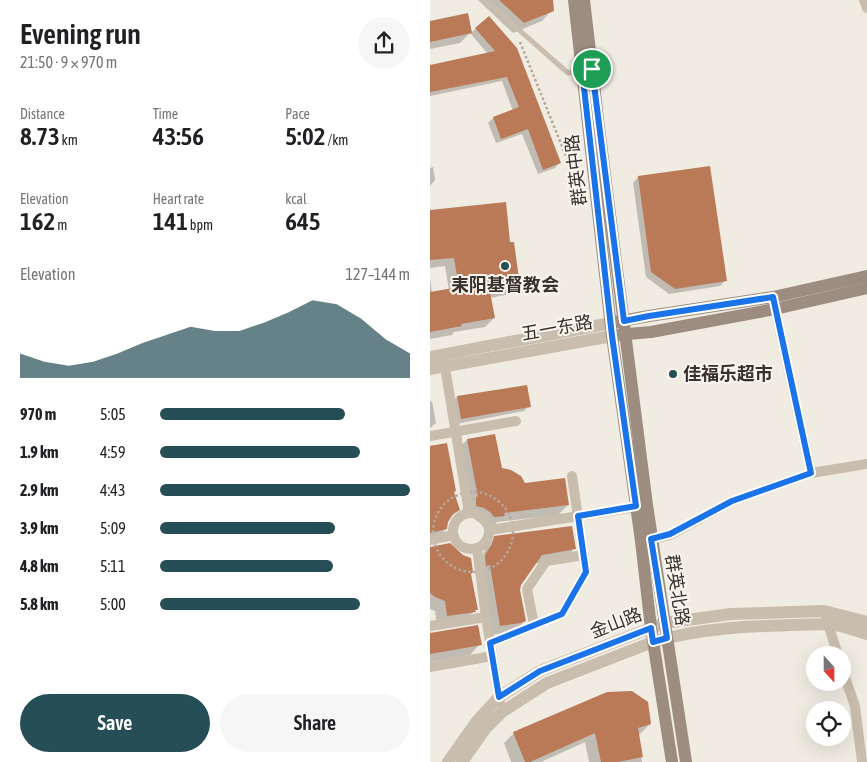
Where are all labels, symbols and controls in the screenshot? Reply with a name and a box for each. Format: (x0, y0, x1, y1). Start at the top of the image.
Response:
button: share (358, 17, 410, 69)
text: Evening run (20, 18, 141, 50)
pin (571, 48, 613, 90)
text: 21:50 · 9 × 970 m (20, 53, 117, 71)
icon: arrive (578, 55, 606, 83)
text: Distance (20, 106, 65, 122)
text: Time (153, 106, 178, 122)
text: Pace (285, 106, 310, 122)
text: 8.73 (20, 122, 60, 150)
text: 43:56 (153, 122, 204, 150)
text: 5:02 (285, 122, 326, 150)
text: km (60, 132, 78, 148)
text: /km (326, 132, 348, 148)
street label: 群英中路 (561, 133, 590, 207)
text: Elevation (20, 191, 69, 207)
text: Heart rate (153, 191, 204, 207)
text: kcal (285, 191, 307, 207)
text: 162 (20, 207, 55, 235)
text: 141 (153, 207, 188, 235)
text: 645 (285, 207, 321, 235)
text: m (55, 217, 67, 233)
text: bpm (188, 217, 213, 233)
marker: 耒阳基督教会 (499, 260, 511, 272)
text: Elevation (20, 265, 75, 283)
text: 127–144 m (346, 265, 410, 283)
place label: 耒阳基督教会 (451, 274, 559, 295)
street label: 五一东路 (520, 311, 594, 344)
place label: 佳福乐超市 (683, 363, 773, 384)
marker: 佳福乐超市 (667, 368, 679, 380)
text: 970 m (20, 405, 56, 423)
text: 5:05 (100, 405, 126, 423)
text: 1.9 km (20, 443, 59, 461)
text: 4:59 (100, 443, 125, 461)
text: 2.9 km (20, 481, 59, 499)
text: 4:43 (100, 481, 125, 499)
text: 3.9 km (20, 519, 59, 537)
text: 5:09 (100, 519, 126, 537)
street label: 群英北路 (661, 553, 693, 627)
text: 4.8 km (20, 557, 59, 575)
text: 5:11 (100, 557, 125, 575)
text: 5.8 km (20, 595, 59, 613)
text: 5:00 (100, 595, 126, 613)
street label: 金山路 (587, 603, 645, 642)
north arrow (806, 646, 851, 691)
map controls (806, 646, 851, 746)
button: Save (20, 694, 210, 752)
button: Share (220, 694, 410, 752)
button: locate (806, 701, 851, 746)

